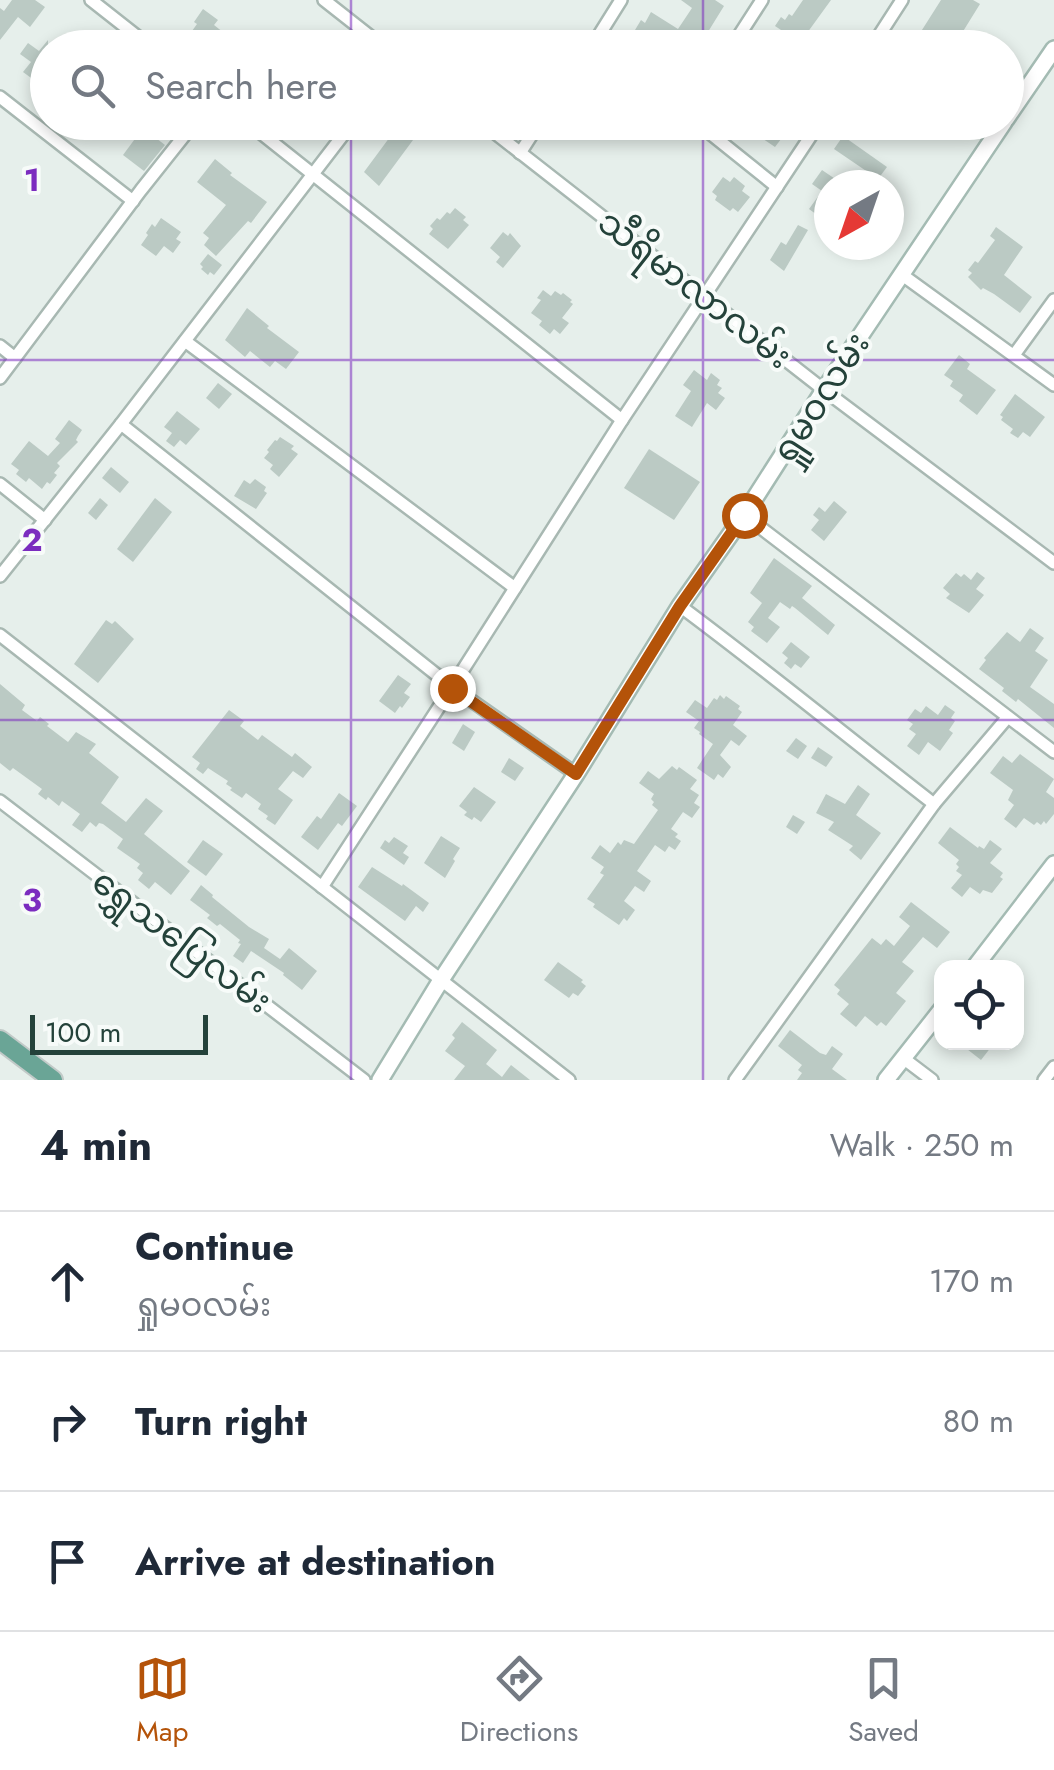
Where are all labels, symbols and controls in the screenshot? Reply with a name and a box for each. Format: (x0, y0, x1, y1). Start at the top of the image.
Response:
search box (30, 30, 1024, 140)
icon: search (65, 58, 120, 113)
text: Search here (145, 58, 337, 113)
text: 1 (24, 157, 40, 203)
north arrow (814, 170, 904, 260)
street label: သီရိမာလာလမ်း (586, 197, 802, 383)
street label: ရှုမဝလမ်း (759, 322, 884, 476)
route start (722, 493, 768, 539)
text: 2 (22, 517, 43, 563)
route end (430, 666, 476, 712)
street label: ရွှေသပြေလမ်း (80, 857, 282, 1028)
text: 3 (22, 877, 42, 923)
map controls (934, 960, 1024, 1050)
button: locate (934, 960, 1024, 1050)
scale bar (30, 1010, 208, 1054)
text: 100 m (45, 1012, 121, 1053)
text: 4 min (40, 1115, 152, 1176)
text: Walk · 250 m (830, 1122, 1014, 1168)
text: Continue (135, 1219, 294, 1274)
icon: ahead (40, 1254, 95, 1309)
text: 170 m (929, 1258, 1014, 1304)
text: ရှုမဝလမ်း (135, 1282, 271, 1328)
icon: right (40, 1394, 95, 1449)
text: Turn right (135, 1394, 307, 1449)
text: 80 m (943, 1398, 1014, 1444)
icon: arrive (40, 1534, 95, 1589)
text: Arrive at destination (135, 1534, 496, 1589)
tab: Map (135, 1651, 190, 1752)
tab: Directions (460, 1651, 578, 1752)
tab: Saved (848, 1651, 919, 1752)

